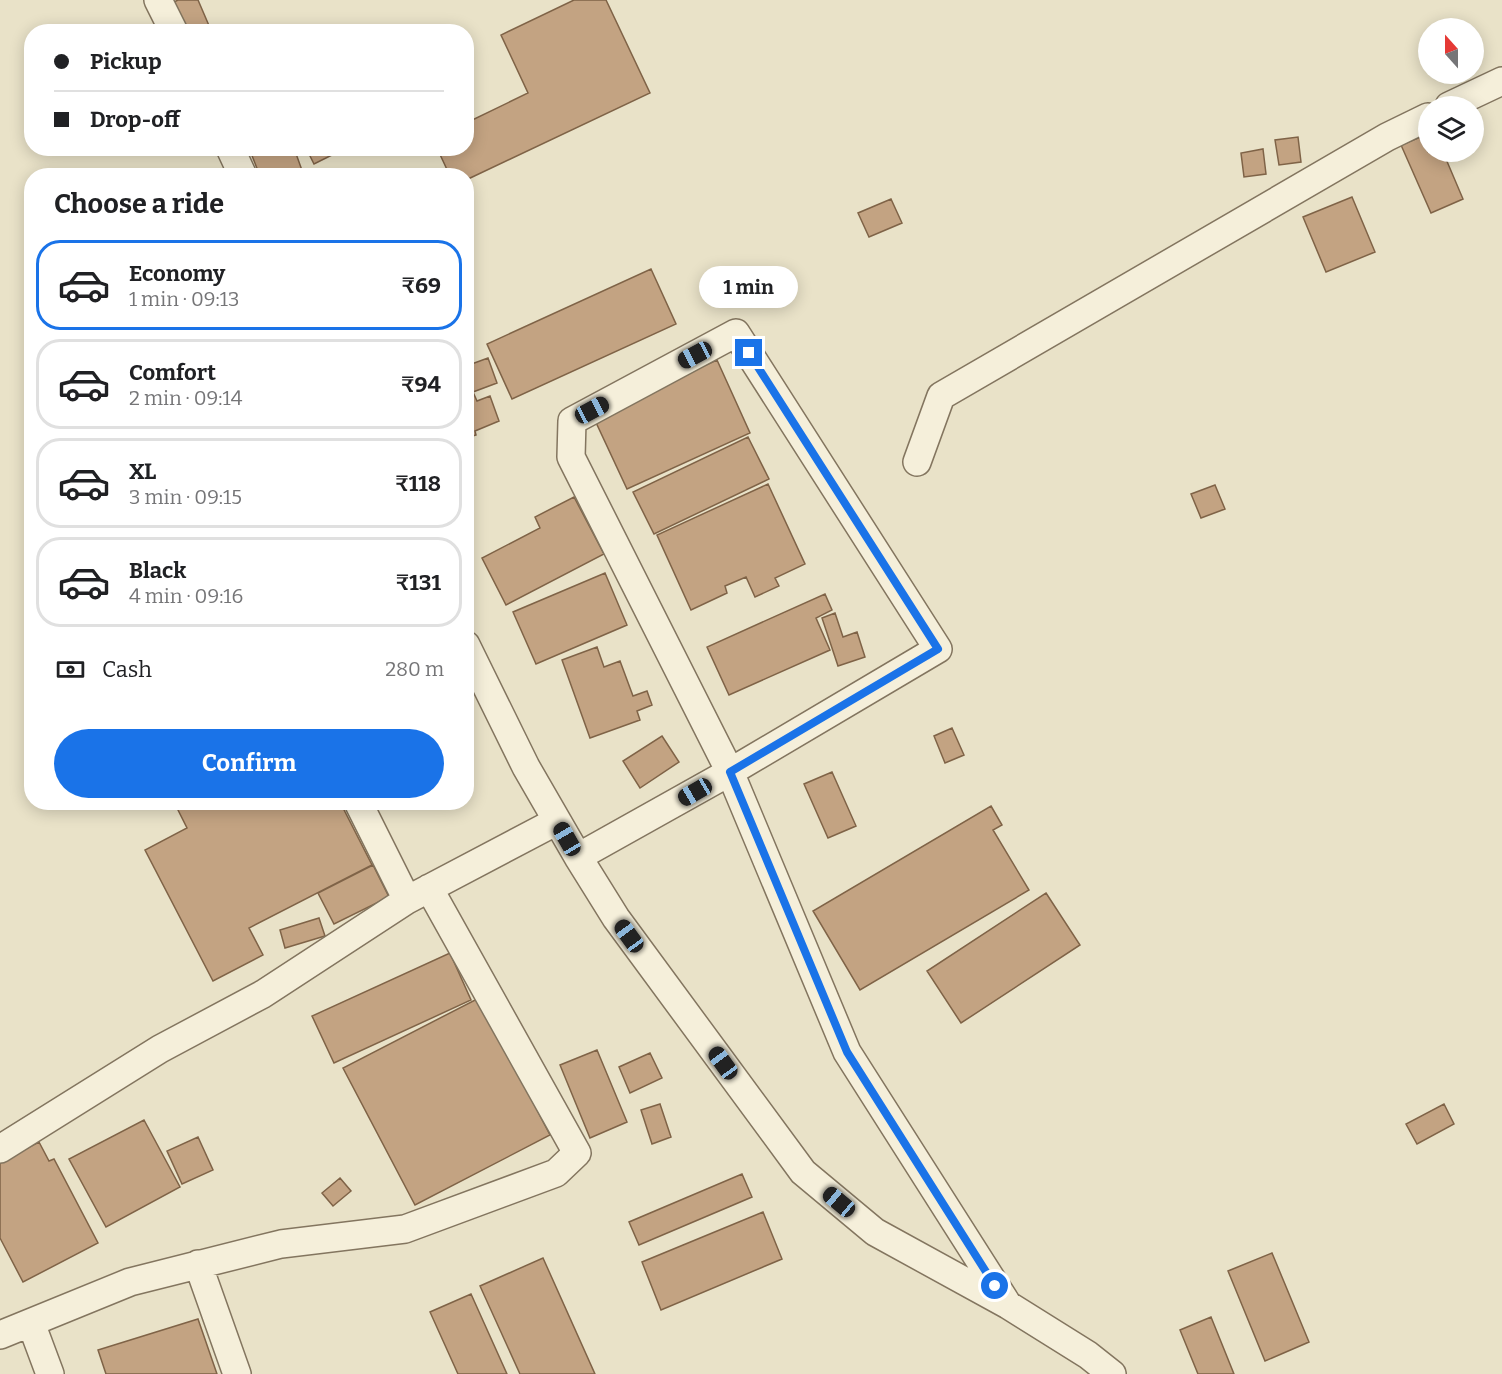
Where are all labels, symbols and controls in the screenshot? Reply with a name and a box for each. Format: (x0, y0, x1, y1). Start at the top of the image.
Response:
north arrow (1418, 18, 1484, 84)
map controls (1418, 18, 1484, 162)
text: Pickup (90, 48, 162, 75)
button: layers (1418, 96, 1484, 162)
text: Drop-off (90, 106, 180, 133)
text: Choose a ride (54, 188, 224, 220)
icon: car (57, 258, 111, 312)
text: Economy (129, 260, 225, 287)
callout: 1 min (700, 266, 798, 308)
text: ₹69 (401, 272, 441, 299)
text: 1 min (723, 275, 774, 299)
text: 1 min · 09:13 (129, 287, 239, 311)
car (675, 339, 715, 371)
route end (735, 339, 762, 366)
icon: car (57, 357, 111, 411)
text: Comfort (129, 359, 216, 386)
text: ₹94 (401, 371, 441, 398)
text: 2 min · 09:14 (129, 386, 242, 410)
car (572, 394, 612, 426)
icon: car (57, 456, 111, 510)
text: XL (129, 458, 156, 485)
text: ₹118 (395, 470, 441, 497)
text: 3 min · 09:15 (129, 485, 242, 509)
icon: car (57, 555, 111, 609)
text: Black (129, 557, 186, 584)
text: ₹131 (396, 569, 441, 596)
text: 4 min · 09:16 (129, 584, 243, 608)
icon: cash (54, 653, 87, 686)
text: Cash (102, 656, 152, 683)
text: 280 m (385, 657, 444, 681)
button: Confirm (54, 729, 444, 798)
car (675, 775, 715, 809)
car (550, 819, 584, 859)
car (611, 916, 647, 956)
car (705, 1043, 741, 1083)
car (819, 1184, 859, 1220)
route start (981, 1272, 1008, 1299)

